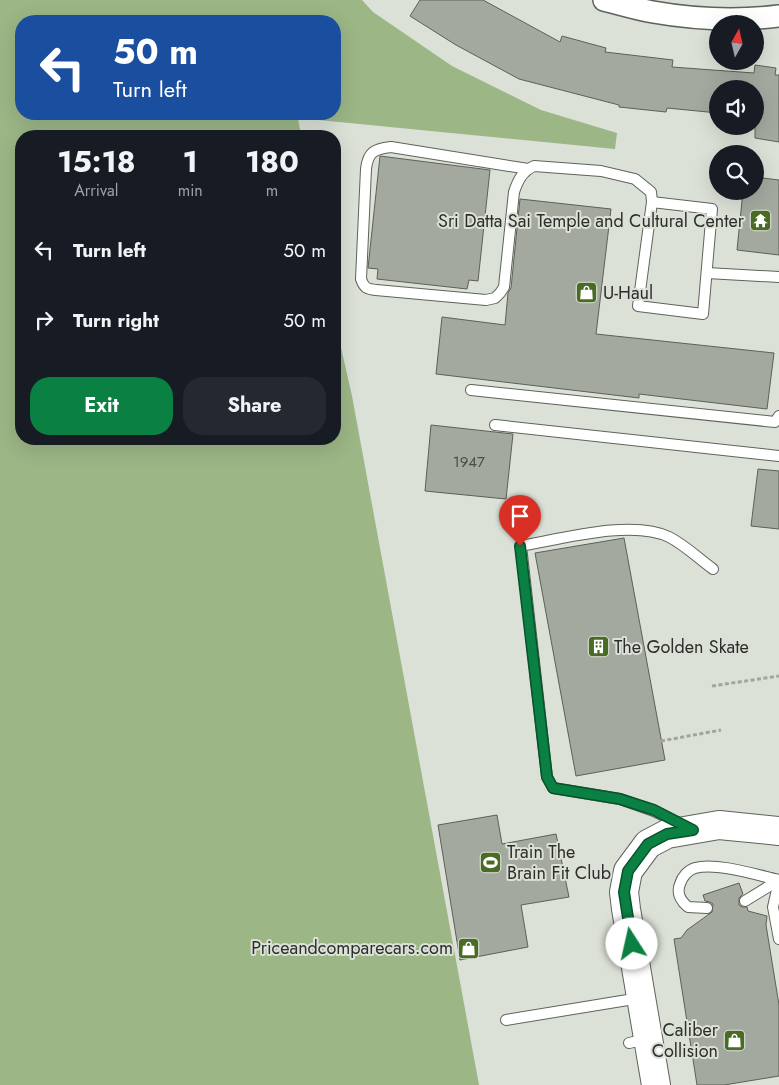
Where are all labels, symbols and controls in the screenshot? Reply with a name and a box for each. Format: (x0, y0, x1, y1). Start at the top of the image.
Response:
north arrow (709, 15, 764, 70)
map controls (709, 15, 764, 200)
text: 50 m (113, 27, 198, 77)
icon: left (30, 35, 95, 100)
text: Turn left (113, 73, 187, 105)
button: sound (709, 80, 764, 135)
text: 15:18 (57, 140, 136, 183)
text: 1 (183, 140, 198, 183)
text: 180 (245, 140, 299, 183)
button: search (709, 145, 764, 200)
text: Arrival (74, 179, 118, 202)
text: min (178, 179, 203, 202)
text: m (266, 179, 278, 202)
place label: Sri Datta Sai Temple and Cultural Center (438, 208, 745, 234)
temple icon: Sri Datta Sai Temple and Cultural Center (748, 209, 772, 233)
icon: left (30, 236, 58, 264)
text: Turn left (73, 237, 146, 264)
text: 50 m (283, 237, 326, 264)
place label: U-Haul (603, 280, 653, 306)
shop icon: U-Haul (575, 281, 599, 305)
icon: right (30, 306, 58, 334)
text: Turn right (73, 307, 159, 334)
text: 50 m (283, 307, 326, 334)
button: Exit (30, 377, 173, 435)
button: Share (183, 377, 326, 435)
house number: 1947 (453, 451, 485, 473)
pin (499, 495, 541, 546)
icon: arrive (506, 502, 534, 530)
place label: The Golden Skate (614, 634, 749, 660)
building icon: The Golden Skate (586, 635, 610, 659)
place label: Train The Brain Fit Club (507, 839, 611, 886)
sports icon: Train The Brain Fit Club (479, 850, 503, 874)
position arrow (605, 917, 657, 969)
place label: Priceandcomparecars.com (251, 935, 453, 961)
shop icon: Priceandcomparecars.com (457, 936, 481, 960)
place label: Caliber Collision (652, 1017, 719, 1064)
shop icon: Caliber Collision (722, 1028, 746, 1052)

